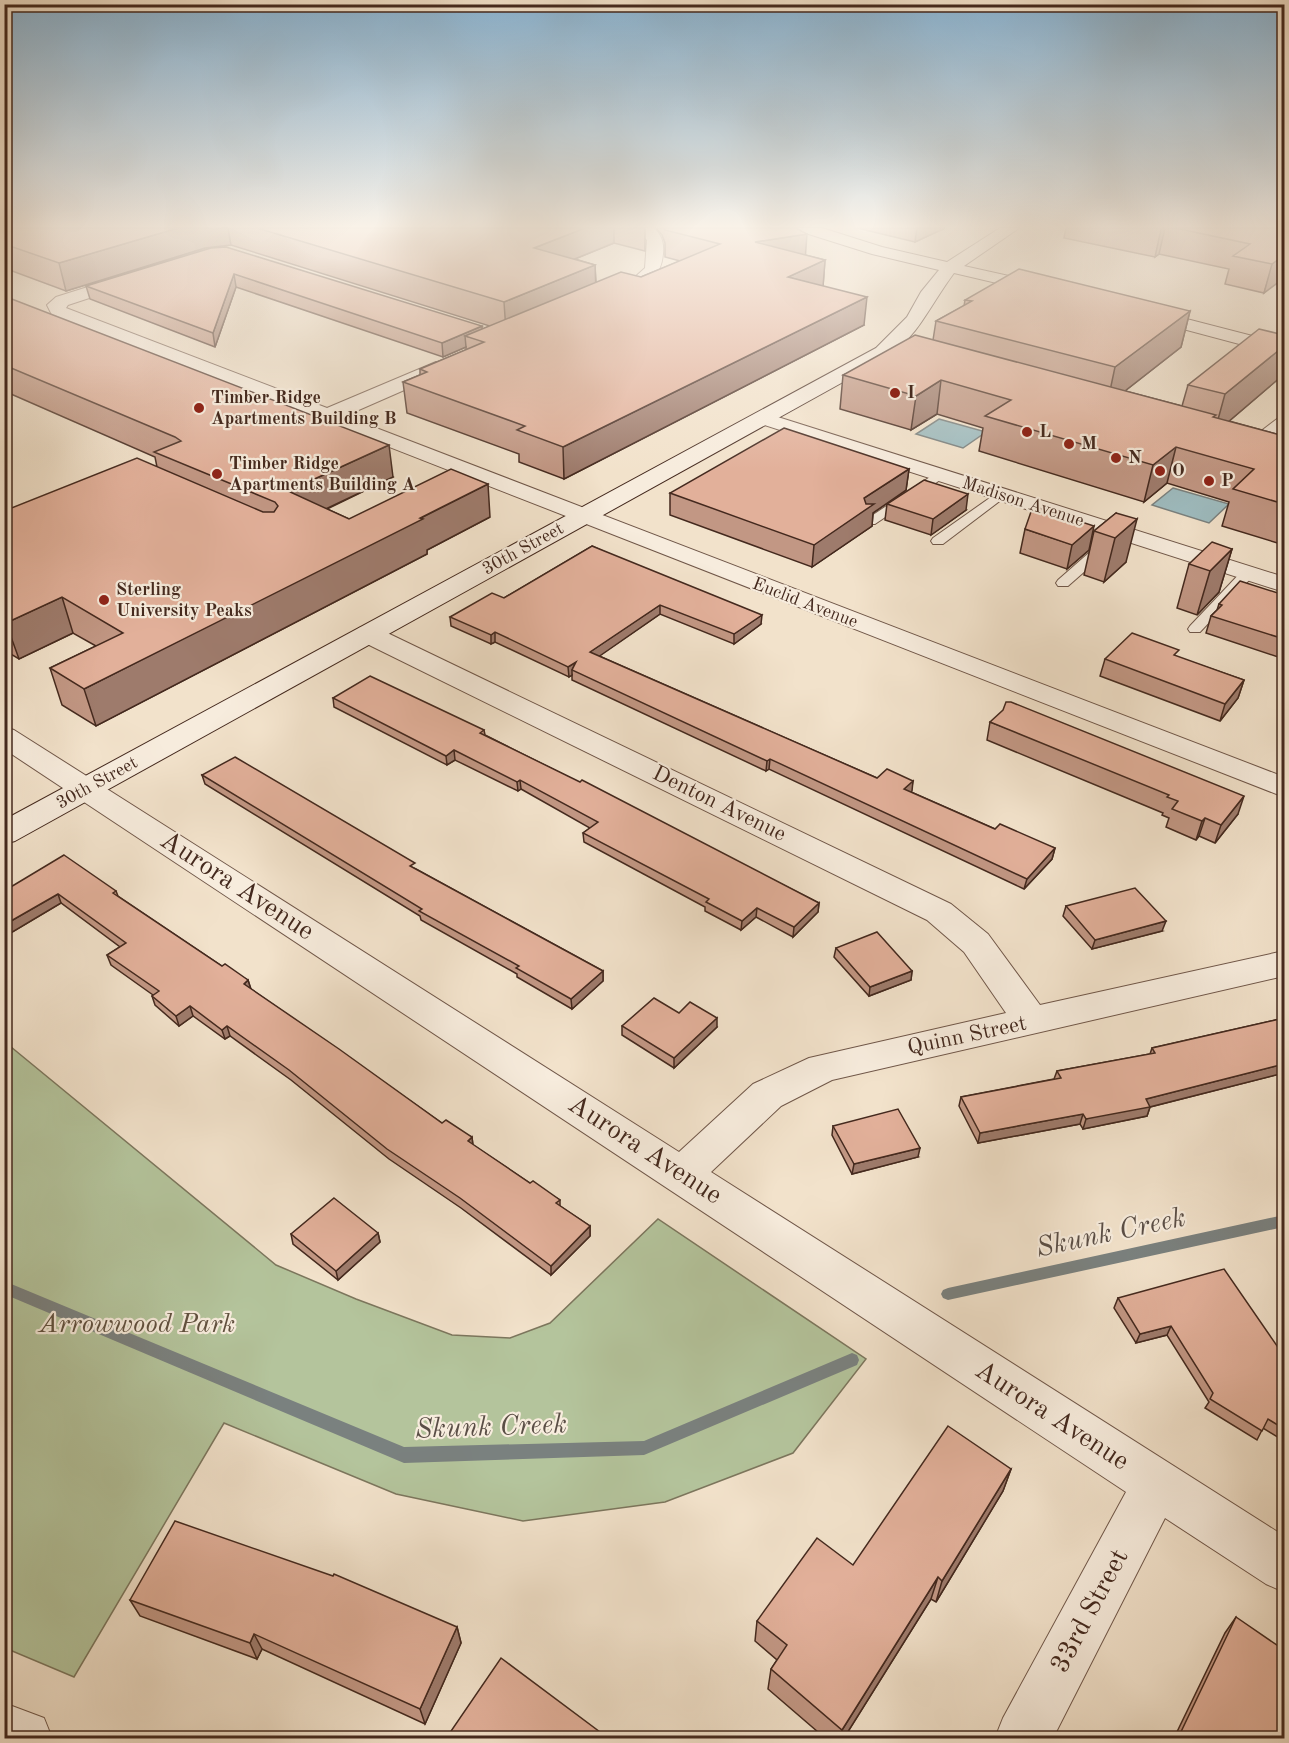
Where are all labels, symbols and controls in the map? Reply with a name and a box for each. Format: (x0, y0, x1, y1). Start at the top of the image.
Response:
place label: I (907, 384, 915, 402)
marker: I (888, 386, 902, 400)
place label: Timber Ridge Apartments Building B (211, 389, 396, 428)
marker: Timber Ridge Apartments Building B (192, 401, 206, 415)
place label: L (1039, 423, 1051, 441)
marker: L (1020, 425, 1034, 439)
place label: M (1081, 435, 1097, 453)
marker: M (1062, 437, 1076, 451)
place label: N (1128, 449, 1142, 467)
marker: N (1109, 451, 1123, 465)
place label: Timber Ridge Apartments Building A (229, 455, 416, 494)
place label: O (1172, 462, 1185, 480)
marker: O (1153, 464, 1167, 478)
marker: Timber Ridge Apartments Building A (210, 467, 224, 481)
place label: P (1221, 472, 1234, 490)
street label: Madison Avenue (960, 474, 1086, 530)
marker: P (1202, 474, 1216, 488)
street label: 30th Street (479, 519, 567, 579)
street label: Euclid Avenue (750, 575, 860, 631)
place label: Sterling University Peaks (116, 581, 252, 620)
marker: Sterling University Peaks (97, 593, 111, 607)
street label: 30th Street (53, 753, 141, 813)
street label: Denton Avenue (649, 762, 789, 846)
street label: Aurora Avenue (155, 826, 319, 946)
street label: Quinn Street (905, 1013, 1029, 1059)
street label: Aurora Avenue (563, 1090, 727, 1210)
water label: Skunk Creek (1034, 1204, 1188, 1264)
park label: Arrowwood Park (37, 1311, 235, 1338)
street label: Aurora Avenue (970, 1356, 1134, 1476)
water label: Skunk Creek (414, 1411, 568, 1445)
street label: 33rd Street (1046, 1545, 1134, 1677)

